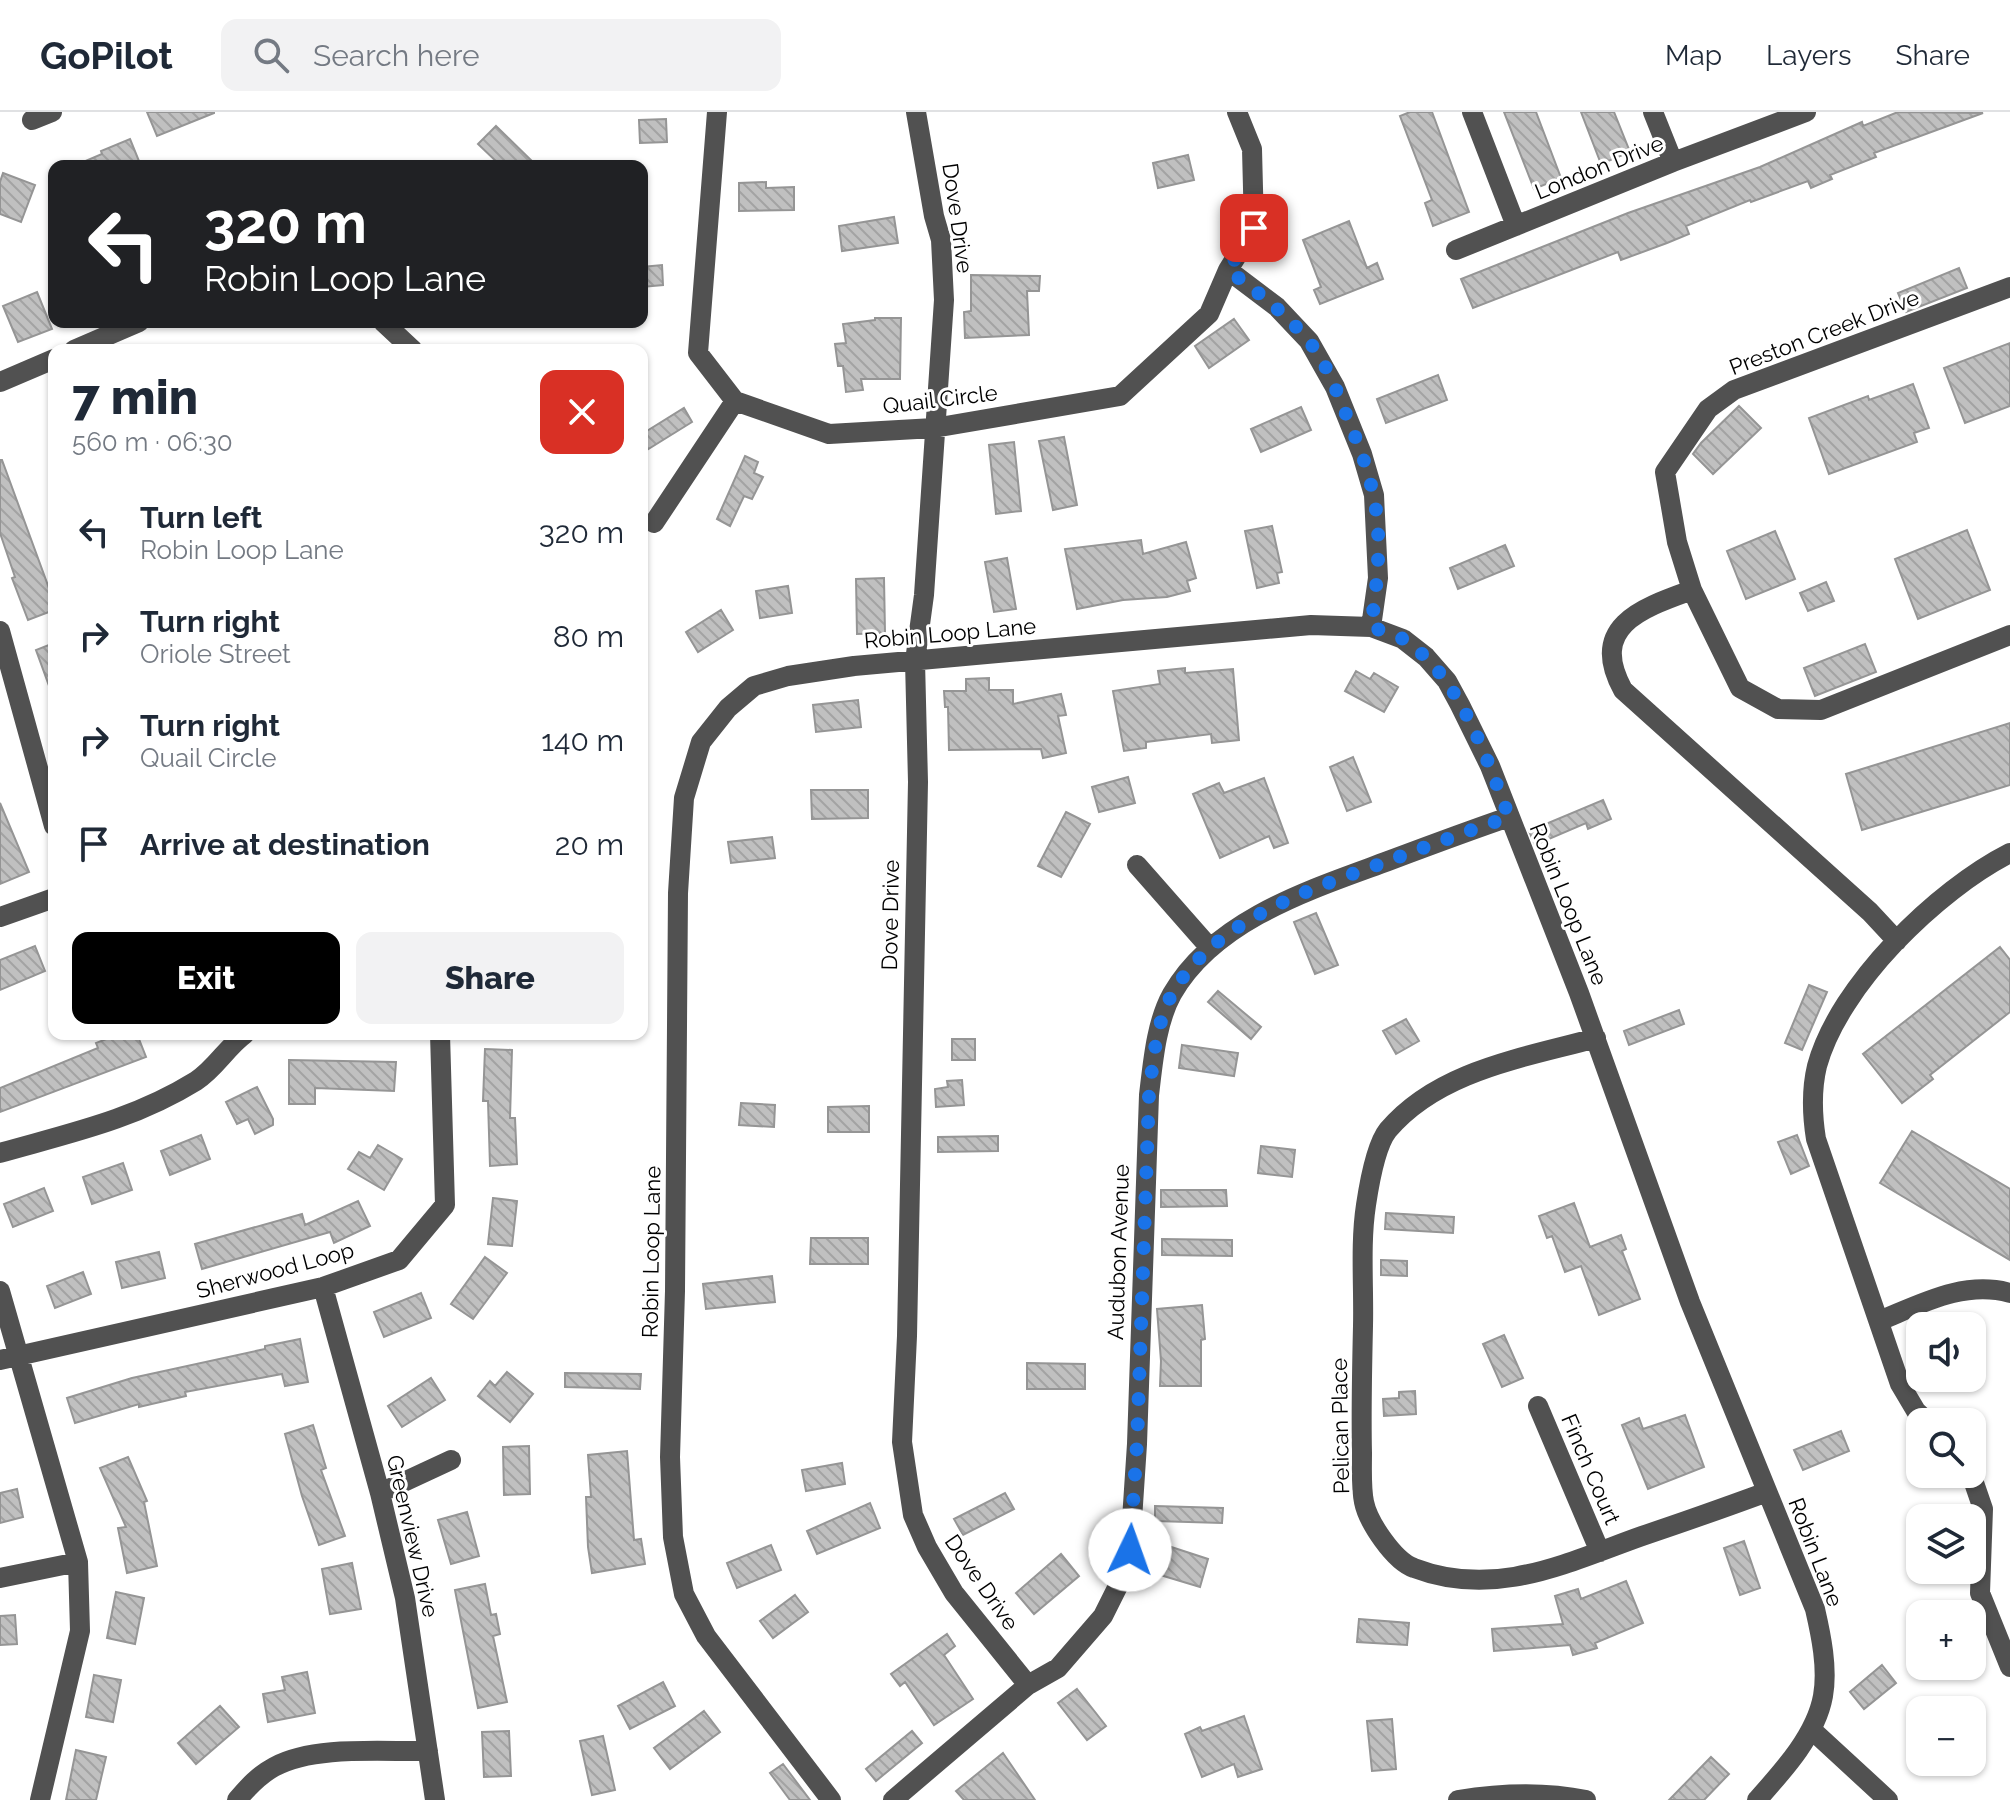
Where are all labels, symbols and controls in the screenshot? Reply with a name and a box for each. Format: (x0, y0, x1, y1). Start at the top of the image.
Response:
search box (221, 19, 781, 91)
text: GoPilot (40, 33, 173, 78)
icon: search (249, 33, 293, 77)
text: Search here (313, 38, 480, 73)
text: Map (1665, 39, 1722, 72)
text: Layers (1766, 39, 1852, 72)
text: Share (1896, 39, 1970, 72)
street label: London Drive (1531, 129, 1667, 205)
street label: Dove Drive (937, 161, 979, 275)
text: 320 m (204, 190, 367, 256)
icon: left (72, 192, 176, 296)
pin (1220, 194, 1288, 262)
icon: arrive (1232, 206, 1276, 250)
text: Robin Loop Lane (204, 257, 486, 299)
street label: Preston Creek Drive (1725, 284, 1923, 380)
text: 7 min (72, 369, 198, 425)
button: close (540, 370, 624, 454)
street label: Quail Circle (881, 379, 999, 419)
text: 560 m · 06:30 (72, 427, 233, 457)
text: Turn left (140, 500, 262, 535)
icon: left (72, 510, 116, 554)
text: 320 m (539, 515, 624, 550)
text: Robin Loop Lane (140, 535, 344, 565)
text: Turn right (140, 604, 280, 639)
street label: Robin Loop Lane (863, 613, 1037, 653)
icon: right (72, 614, 116, 658)
text: 80 m (553, 619, 624, 654)
text: Oriole Street (140, 639, 291, 669)
text: Turn right (140, 708, 280, 743)
icon: right (72, 718, 116, 762)
text: 140 m (541, 723, 624, 758)
text: Quail Circle (140, 743, 277, 773)
street label: Robin Loop Lane (1525, 819, 1613, 989)
icon: arrive (72, 822, 116, 866)
text: Arrive at destination (140, 827, 430, 862)
text: 20 m (555, 827, 624, 862)
street label: Dove Drive (876, 859, 904, 971)
button: Exit (72, 932, 340, 1024)
button: Share (356, 932, 624, 1024)
street label: Audubon Avenue (1102, 1163, 1134, 1340)
street label: Robin Loop Lane (636, 1166, 666, 1338)
street label: Sherwood Loop (193, 1236, 357, 1304)
map controls (1906, 1312, 1986, 1776)
button: sound (1906, 1312, 1986, 1392)
street label: Pelican Place (1326, 1358, 1354, 1494)
button: search (1906, 1408, 1986, 1488)
street label: Finch Court (1556, 1410, 1626, 1529)
street label: Greenview Drive (382, 1452, 444, 1620)
street label: Robin Lane (1783, 1494, 1849, 1610)
button: layers (1906, 1504, 1986, 1584)
position arrow (1088, 1508, 1172, 1592)
street label: Dove Drive (940, 1529, 1024, 1635)
button: + (1906, 1600, 1986, 1680)
button: − (1906, 1696, 1986, 1776)

